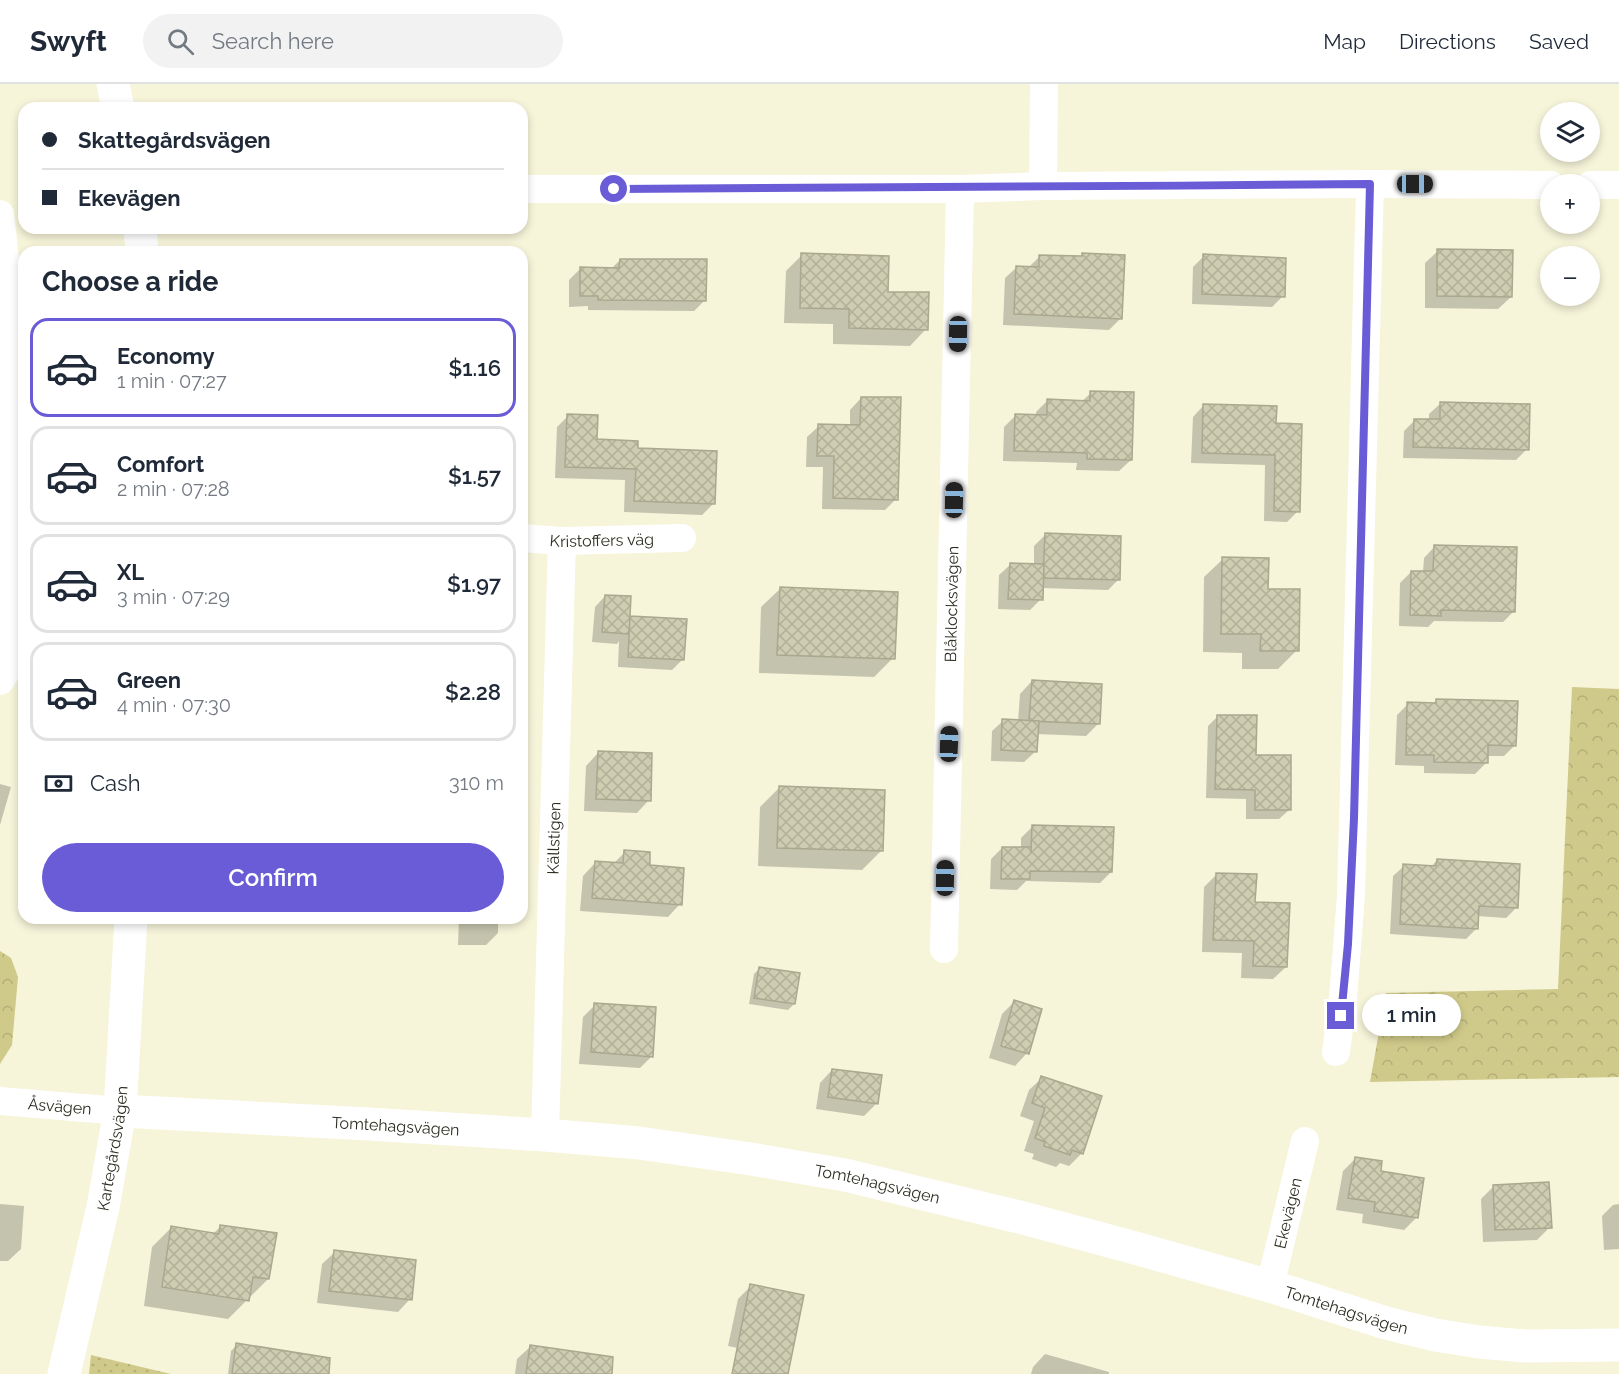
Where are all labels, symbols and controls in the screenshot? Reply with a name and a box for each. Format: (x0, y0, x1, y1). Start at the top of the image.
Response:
search box (143, 14, 563, 68)
text: Swyft (30, 25, 107, 58)
icon: search (164, 25, 197, 58)
text: Search here (212, 28, 334, 54)
text: Map (1323, 29, 1366, 54)
text: Directions (1399, 29, 1496, 54)
text: Saved (1529, 29, 1589, 54)
map controls (1540, 102, 1600, 306)
button: layers (1540, 102, 1600, 162)
text: Skattegårdsvägen (78, 127, 271, 153)
button: + (1540, 174, 1600, 234)
route start (600, 175, 627, 202)
car (1397, 175, 1433, 193)
text: Ekevägen (78, 185, 181, 211)
button: − (1540, 246, 1600, 306)
text: Choose a ride (42, 266, 218, 297)
car (949, 316, 967, 352)
icon: car (45, 341, 99, 395)
text: Economy (117, 343, 215, 369)
text: $1.16 (448, 355, 501, 381)
text: 1 min · 07:27 (117, 369, 227, 393)
icon: car (45, 449, 99, 503)
text: Comfort (117, 451, 204, 477)
text: $1.57 (448, 463, 501, 489)
text: 2 min · 07:28 (117, 477, 230, 501)
car (945, 482, 963, 518)
street label: Kristoffers väg (549, 530, 654, 551)
street label: Blåklocksvägen (941, 546, 962, 663)
icon: car (45, 557, 99, 611)
text: XL (117, 559, 144, 585)
text: $1.97 (447, 571, 501, 597)
text: 3 min · 07:29 (117, 585, 230, 609)
icon: car (45, 665, 99, 719)
text: Green (117, 667, 181, 693)
text: $2.28 (445, 679, 501, 705)
text: 4 min · 07:30 (117, 693, 231, 717)
car (939, 726, 959, 762)
icon: cash (42, 767, 75, 800)
text: Cash (90, 770, 141, 796)
text: 310 m (449, 771, 504, 795)
street label: Källstigen (543, 801, 565, 875)
button: Confirm (42, 843, 504, 912)
car (936, 860, 954, 896)
callout: 1 min (1362, 995, 1461, 1037)
route end (1327, 1002, 1354, 1029)
text: 1 min (1387, 1003, 1436, 1027)
street label: Kartegårdsvägen (93, 1085, 131, 1212)
street label: Åsvägen (27, 1093, 92, 1119)
street label: Tomtehagsvägen (331, 1113, 460, 1140)
street label: Tomtehagsvägen (813, 1161, 942, 1208)
street label: Ekevägen (1270, 1176, 1306, 1251)
street label: Tomtehagsvägen (1282, 1282, 1410, 1338)

